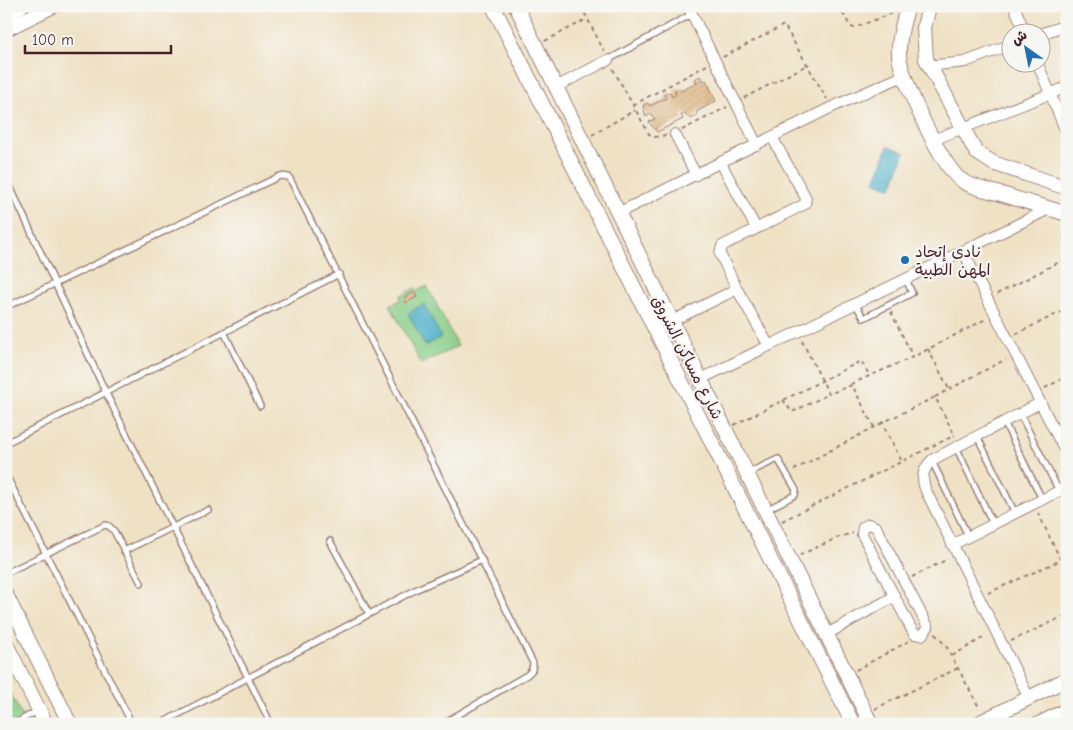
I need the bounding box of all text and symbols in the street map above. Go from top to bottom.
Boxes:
scale bar [25,22,171,54]
north arrow [1000,22,1050,72]
text: ش [1008,26,1030,49]
text: 100 m [32,31,74,49]
place label: نادى إتحاد المهن الطبية [915,243,990,279]
marker: نادى إتحاد المهن الطبية [899,254,911,266]
street label: شارع مساكن الشروق [646,293,726,423]

